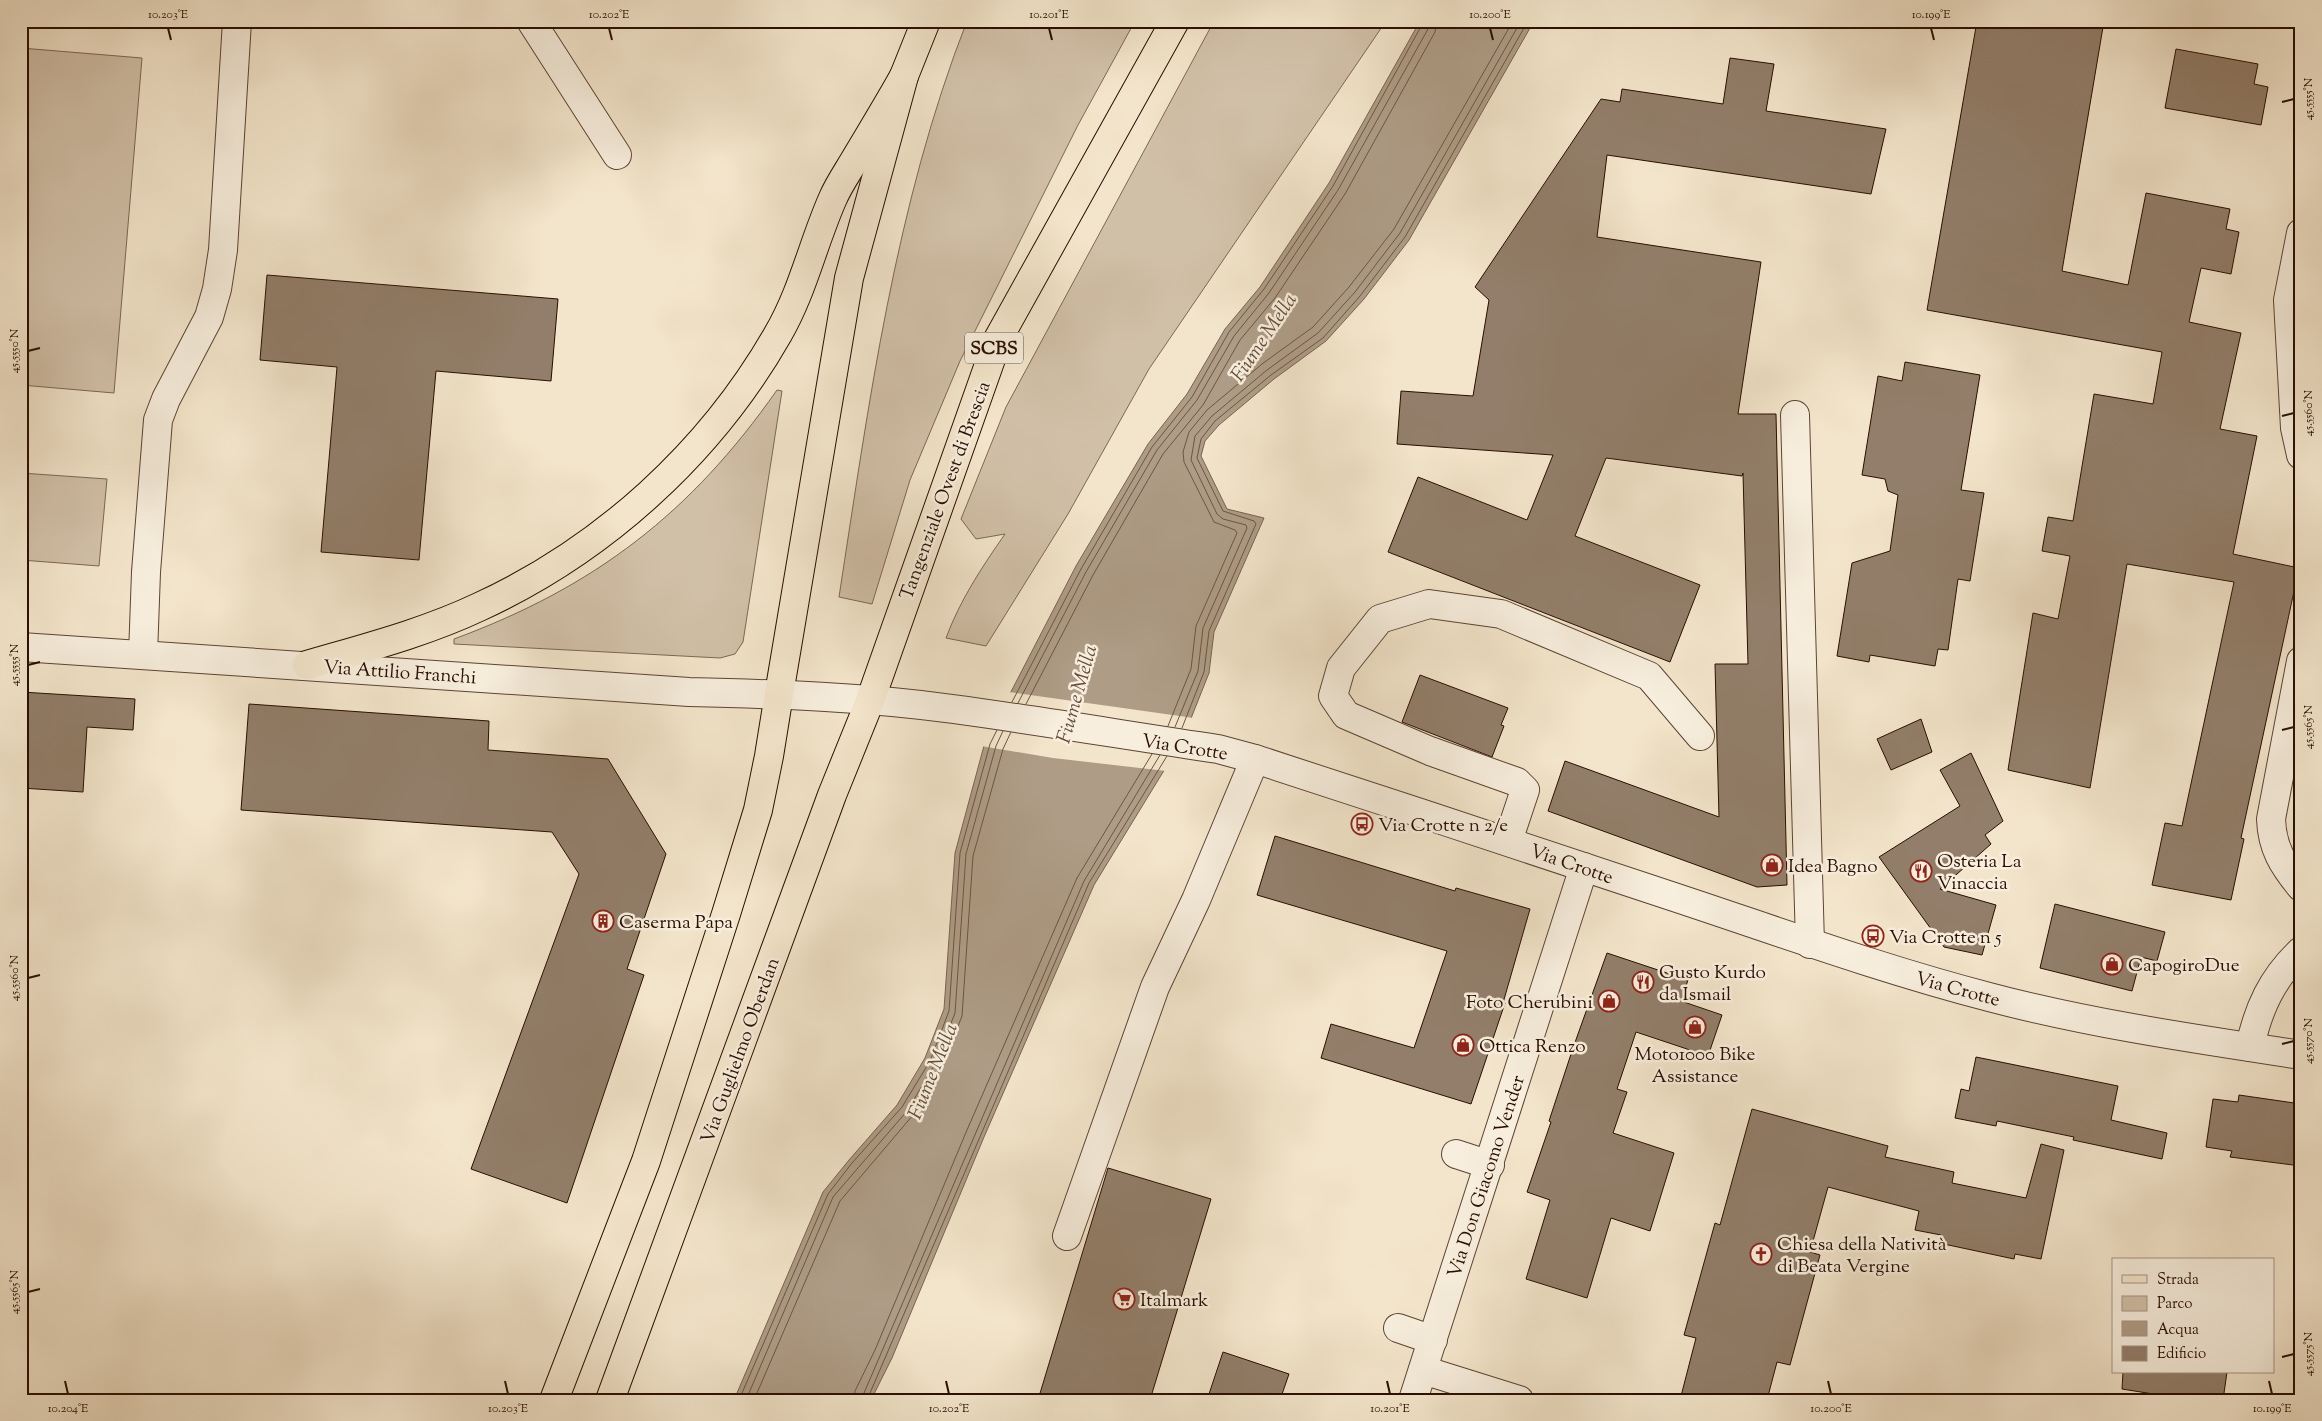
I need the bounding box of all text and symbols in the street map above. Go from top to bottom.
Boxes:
text: 10.203°E [148,6,189,24]
text: 10.202°E [589,6,630,24]
text: 10.201°E [1029,6,1069,24]
text: 10.200°E [1469,6,1511,24]
text: 10.199°E [1912,6,1951,24]
text: 45.5555°N [2300,77,2318,120]
water label: Fiume Mella [1225,288,1305,388]
text: 45.5550°N [6,328,24,373]
road number: SCBS [965,332,1023,363]
street label: Tangenziale Ovest di Brescia [894,378,999,604]
text: 45.5560°N [2300,389,2318,436]
water label: Fiume Mella [1051,642,1106,747]
text: 45.5555°N [6,643,24,686]
street label: Via Attilio Franchi [322,655,477,692]
text: 45.5565°N [2300,704,2318,749]
street label: Via Crotte [1140,728,1230,769]
bus stop icon: Via Crotte n 2/e [1350,812,1374,836]
place label: Via Crotte n 2/e [1378,813,1508,840]
street label: Via Crotte [1526,838,1617,892]
place label: Osteria La Vinaccia [1937,849,2022,898]
shop icon: Idea Bagno [1760,853,1784,877]
place label: Idea Bagno [1788,854,1878,881]
restaurant icon: Osteria La Vinaccia [1909,859,1933,883]
building icon: Caserma Papa [591,909,615,933]
place label: Caserma Papa [619,910,733,937]
bus stop icon: Via Crotte n 5 [1861,924,1885,948]
place label: Via Crotte n 5 [1889,925,2002,952]
shop icon: CapogiroDue [2100,952,2124,976]
place label: CapogiroDue [2128,953,2240,980]
text: 45.5560°N [6,954,24,1001]
street label: Via Guglielmo Oberdan [695,954,788,1148]
place label: Gusto Kurdo da Ismail [1659,960,1766,1009]
street label: Via Crotte [1912,966,2003,1015]
restaurant icon: Gusto Kurdo da Ismail [1631,970,1655,994]
shop icon: Foto Cherubini [1597,989,1621,1013]
place label: Foto Cherubini [1466,990,1593,1017]
shop icon: Moto1000 Bike Assistance [1683,1015,1707,1039]
text: 45.5570°N [2300,1018,2318,1064]
water label: Fiume Mella [902,1020,967,1124]
shop icon: Ottica Renzo [1451,1033,1475,1057]
place label: Ottica Renzo [1479,1034,1586,1061]
place label: Moto1000 Bike Assistance [1635,1042,1756,1091]
street label: Via Don Giacomo Vender [1442,1072,1533,1281]
place label: Chiesa della Natività di Beata Vergine [1777,1232,1947,1281]
church icon: Chiesa della Natività di Beata Vergine [1749,1242,1773,1266]
legend [2112,1258,2274,1374]
text: 45.5565°N [6,1269,24,1314]
text: Strada [2157,1270,2199,1291]
supermarket icon: Italmark [1112,1287,1136,1311]
place label: Italmark [1140,1288,1209,1315]
text: Parco [2157,1294,2193,1315]
text: Acqua [2157,1320,2199,1341]
text: 45.5575°N [2300,1331,2318,1376]
text: Edificio [2157,1344,2206,1365]
text: 10.204°E [48,1400,89,1418]
text: 10.203°E [488,1400,529,1418]
text: 10.202°E [929,1400,970,1418]
text: 10.201°E [1370,1400,1410,1418]
text: 10.200°E [1810,1400,1852,1418]
text: 10.199°E [2253,1400,2292,1418]

